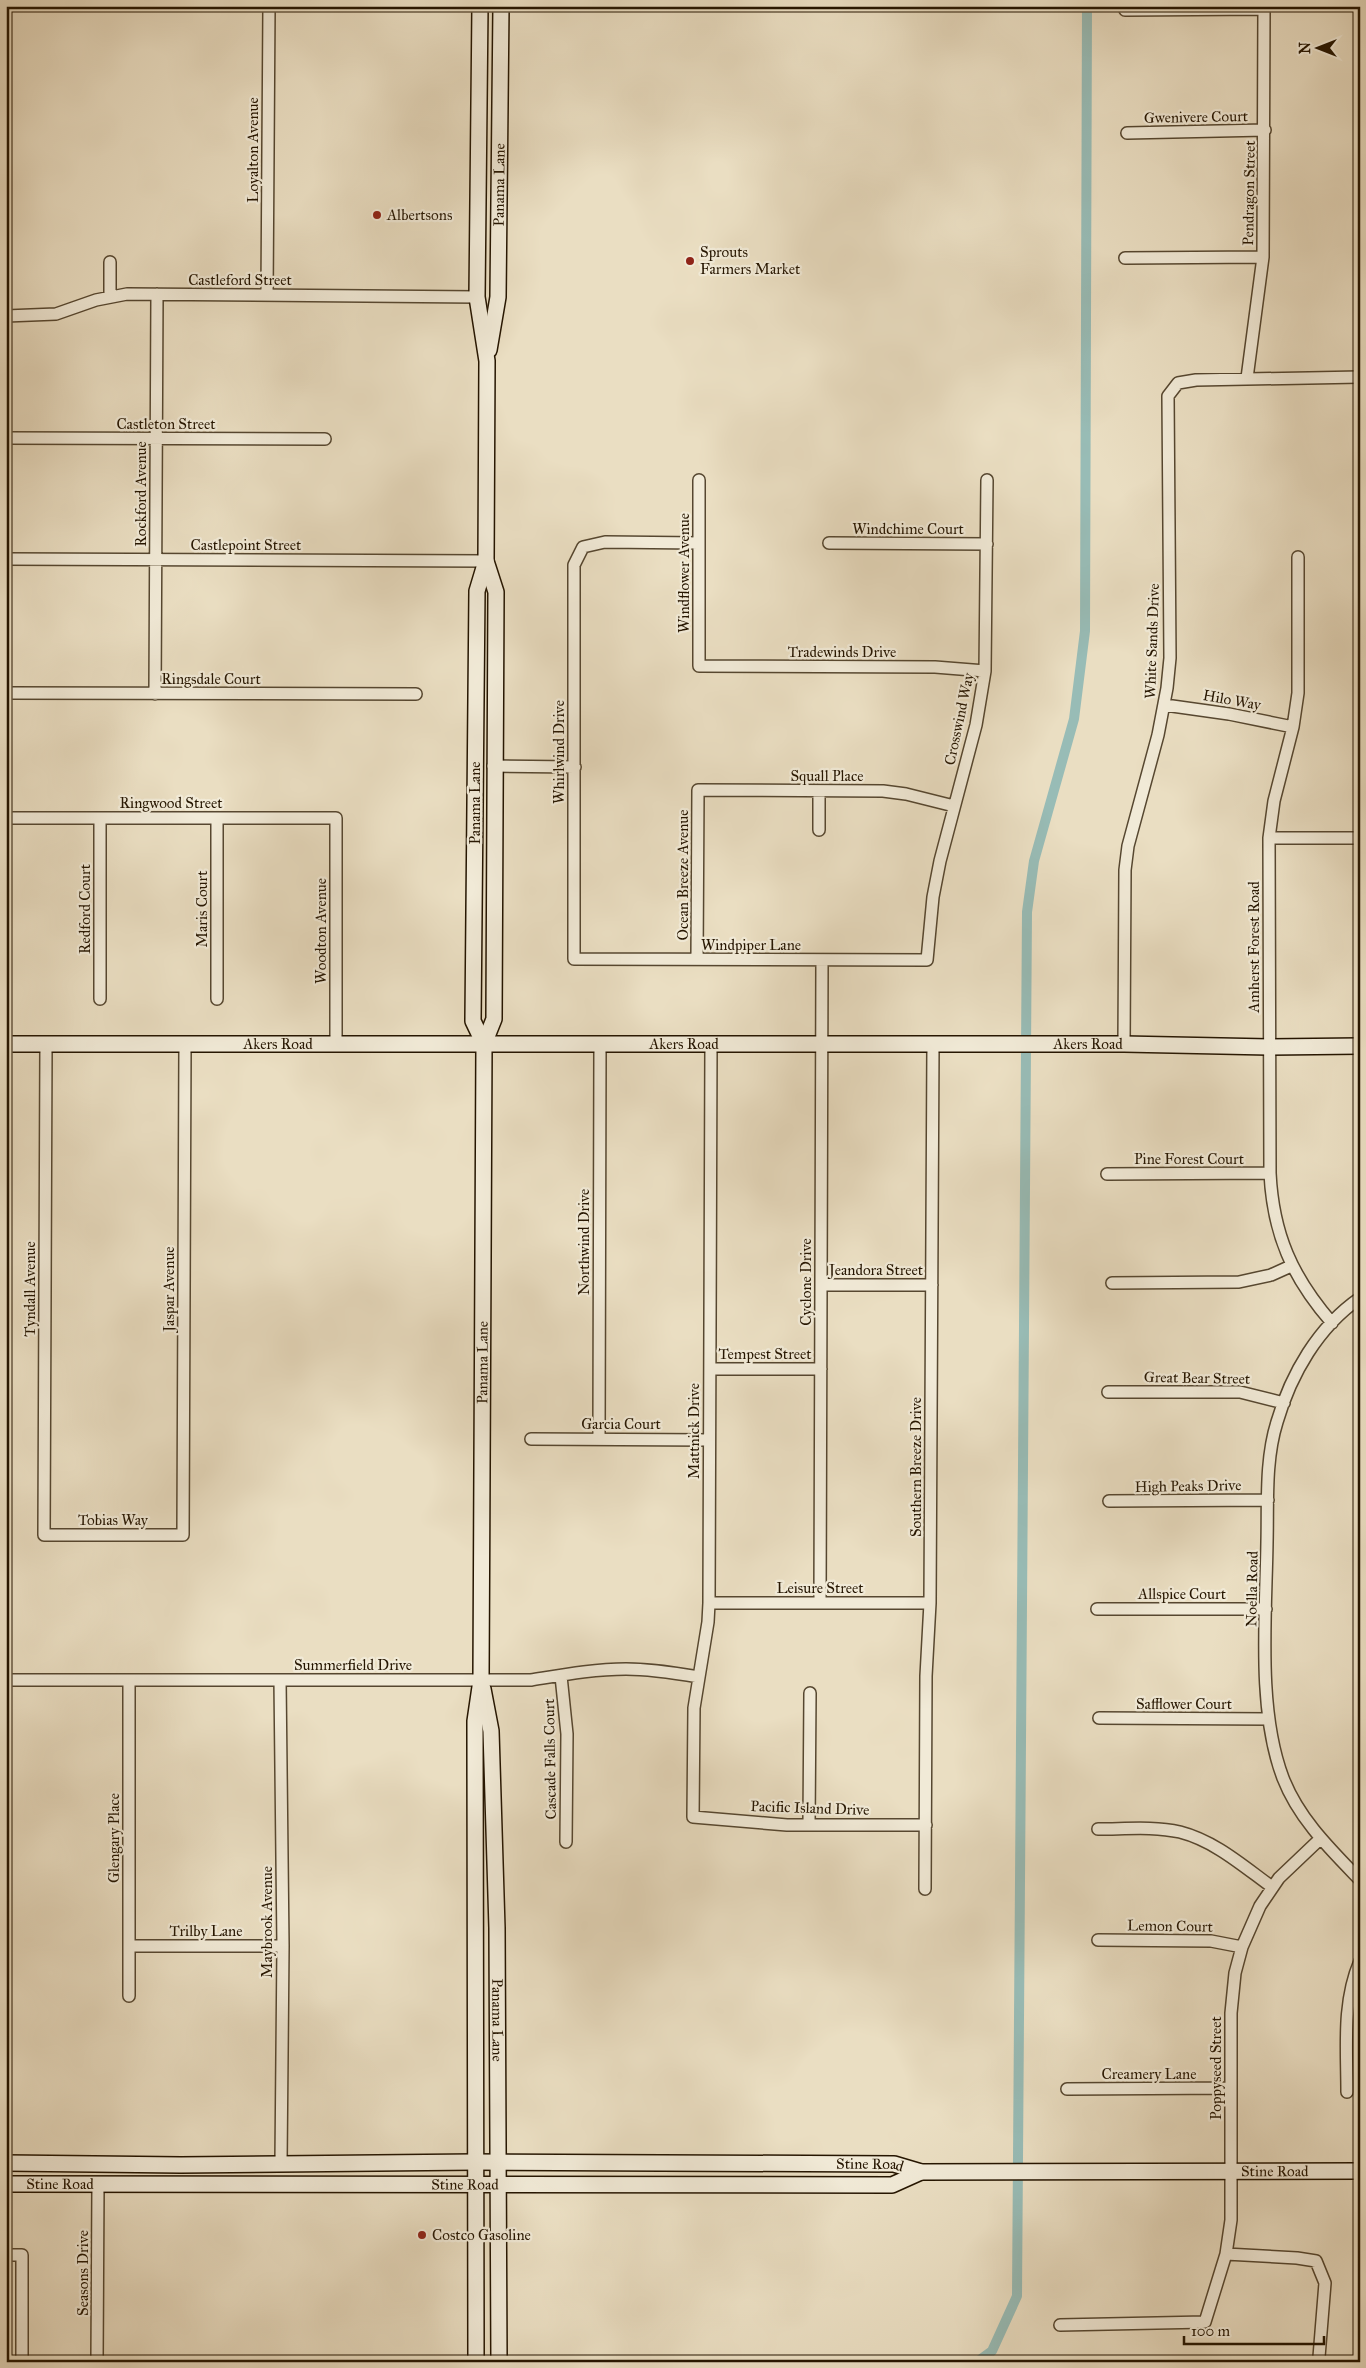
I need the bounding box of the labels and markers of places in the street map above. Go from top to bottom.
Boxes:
place label: Albertsons [386,206,452,224]
marker: Albertsons [371,209,383,221]
place label: Sprouts Farmers Market [700,243,801,278]
marker: Sprouts Farmers Market [684,255,696,267]
place label: Costco Gasoline [432,2226,531,2244]
marker: Costco Gasoline [416,2229,428,2241]

